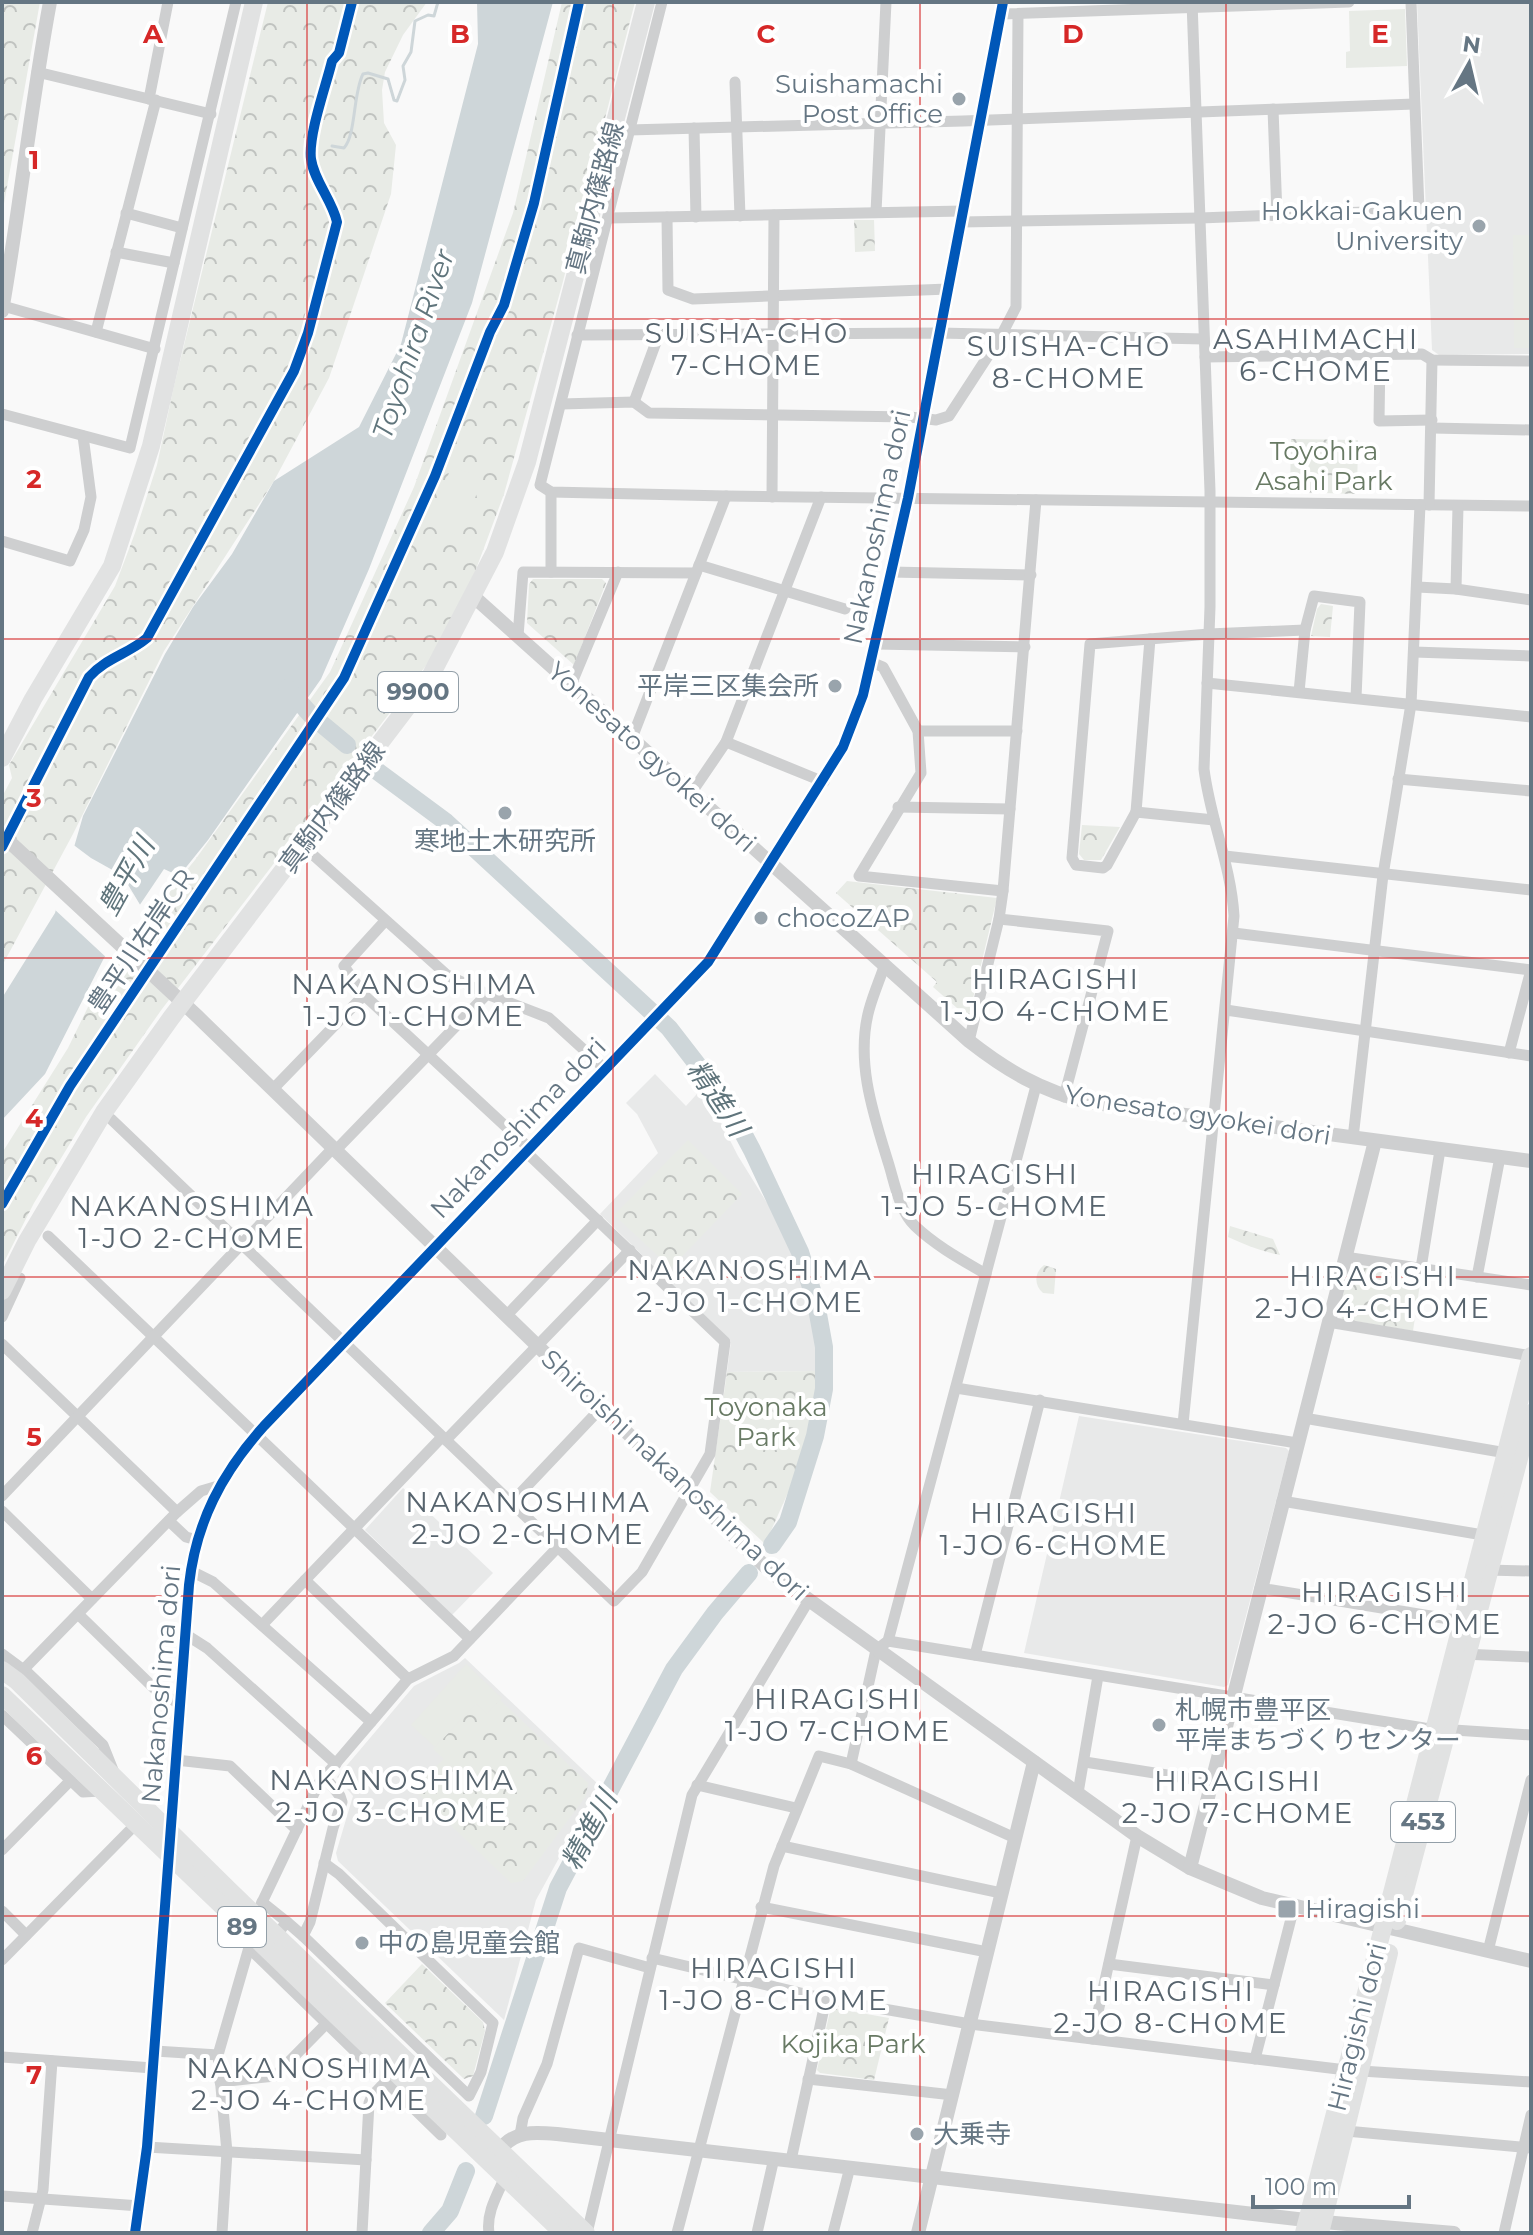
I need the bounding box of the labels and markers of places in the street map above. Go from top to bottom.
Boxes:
place label: Suishamachi Post Office [775,68,943,130]
marker: Suishamachi Post Office [950,90,968,108]
place label: Hokkai-Gakuen University [1261,195,1464,257]
marker: Hokkai-Gakuen University [1470,217,1488,235]
place label: 平岸三区集会所 [637,670,819,702]
marker: 平岸三区集会所 [826,677,844,695]
marker: 寒地土木研究所 [496,804,514,822]
place label: 寒地土木研究所 [414,825,596,857]
place label: chocoZAP [777,902,910,934]
marker: chocoZAP [752,909,770,927]
place label: 札幌市豊平区 平岸まちづくりセンター [1175,1694,1461,1756]
marker: 札幌市豊平区 平岸まちづくりセンター [1150,1716,1168,1734]
place label: Hiragishi [1305,1893,1420,1925]
marker: Hiragishi [1276,1898,1298,1920]
place label: 中の島児童会館 [378,1927,560,1959]
marker: 中の島児童会館 [353,1934,371,1952]
place label: 大乗寺 [933,2118,1011,2150]
marker: 大乗寺 [908,2125,926,2143]

